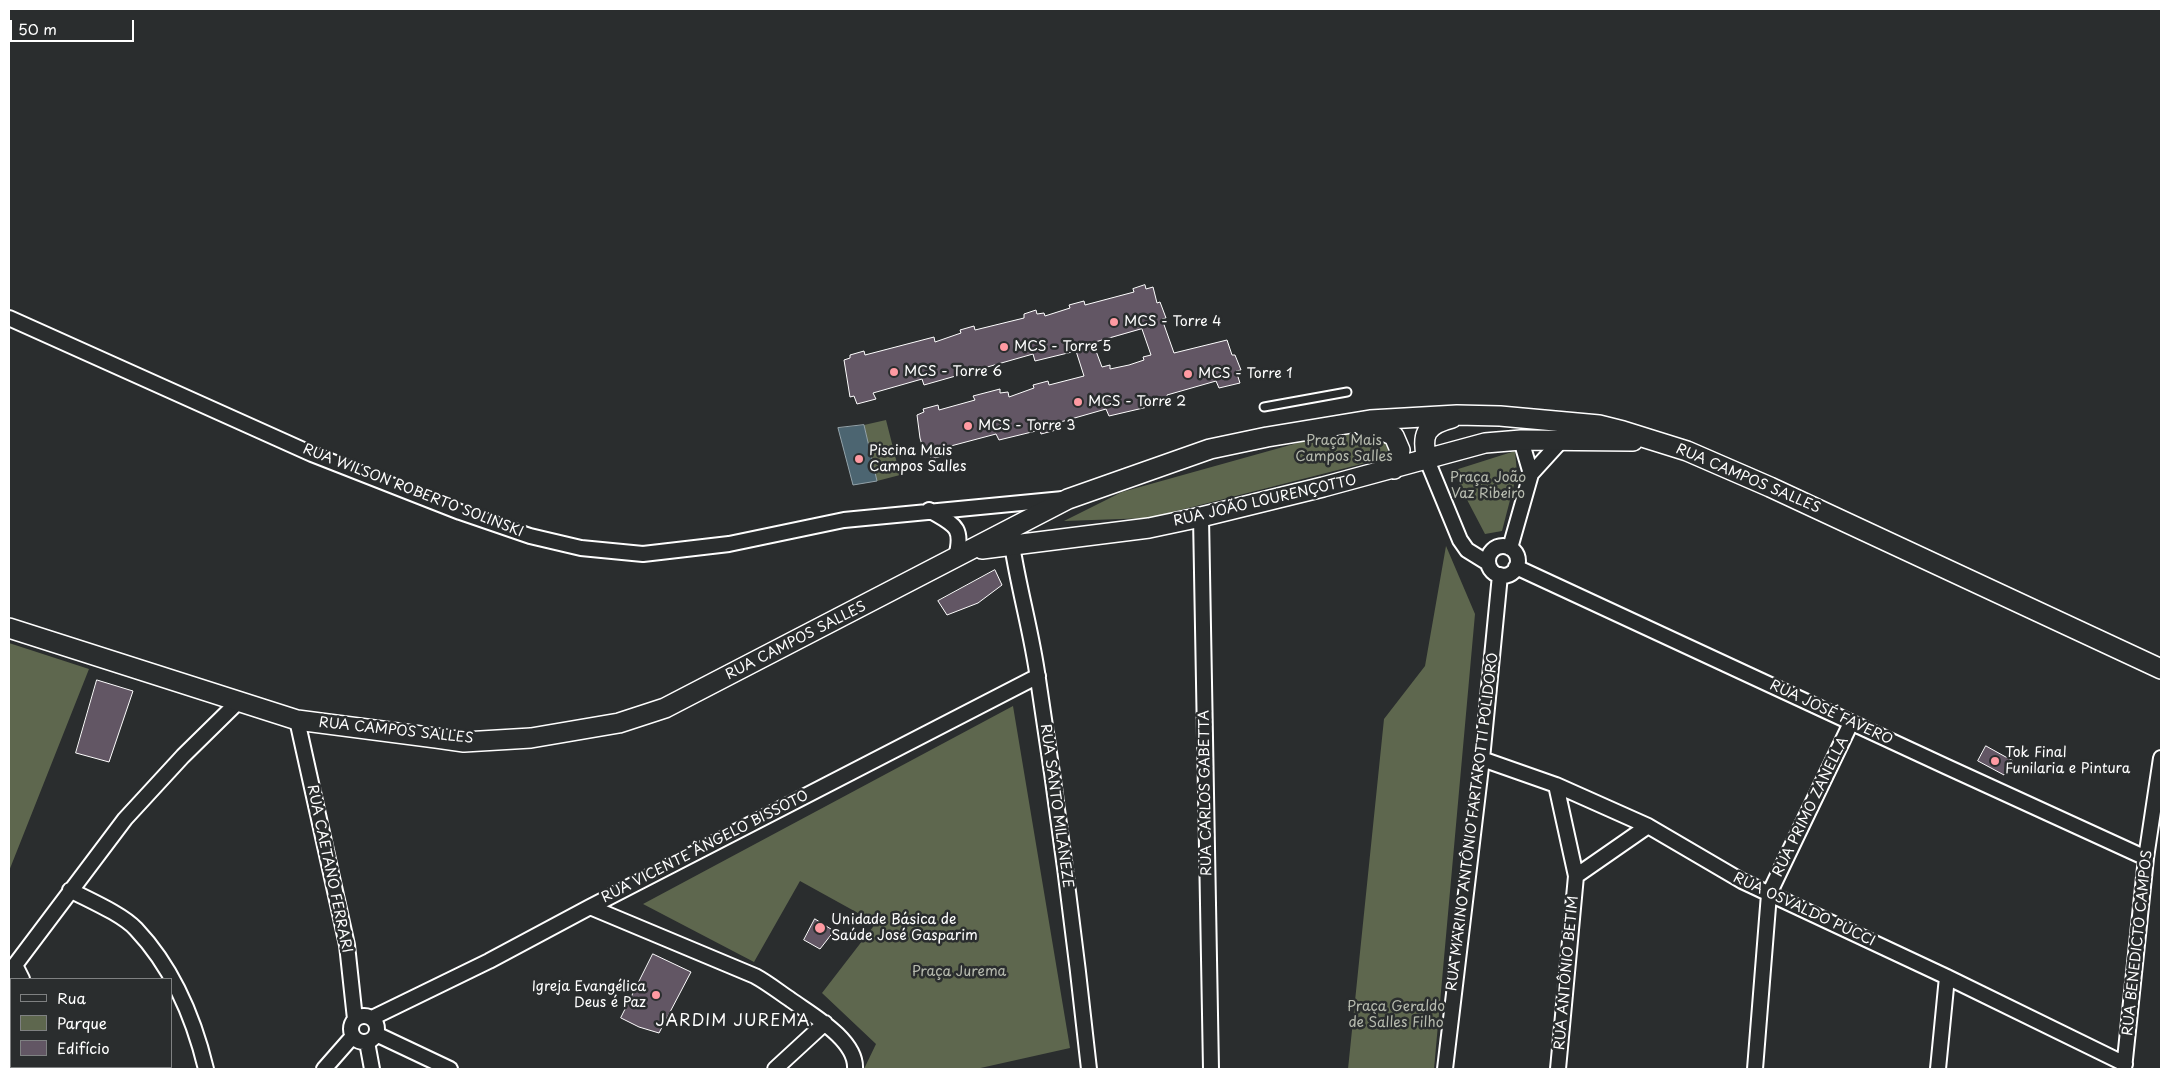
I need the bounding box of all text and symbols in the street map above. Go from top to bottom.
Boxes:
scale bar [12,10,136,42]
text: 50 m [18,17,57,40]
place label: MCS - Torre 4 [1124,314,1222,330]
marker: MCS - Torre 4 [1108,316,1120,328]
place label: MCS - Torre 5 [1014,339,1111,355]
marker: MCS - Torre 5 [998,341,1010,353]
place label: MCS - Torre 6 [904,364,1002,380]
marker: MCS - Torre 6 [888,366,900,378]
place label: MCS - Torre 1 [1198,366,1293,382]
marker: MCS - Torre 1 [1182,368,1194,380]
place label: MCS - Torre 2 [1088,394,1186,410]
marker: MCS - Torre 2 [1072,396,1084,408]
place label: MCS - Torre 3 [978,418,1076,434]
marker: MCS - Torre 3 [962,420,974,432]
park label: Praça Mais Campos Salles [1295,433,1393,466]
street label: RUA WILSON ROBERTO SOLINSKI [300,441,526,541]
street label: RUA CAMPOS SALLES [1673,441,1823,517]
place label: Piscina Mais Campos Salles [869,443,966,476]
marker: Piscina Mais Campos Salles [853,453,865,465]
park label: Praça João Vaz Ribeiro [1450,470,1526,502]
street label: RUA JOÃO LOURENÇOTTO [1172,472,1358,530]
street label: RUA CAMPOS SALLES [723,598,869,684]
street label: RUA MARINO ANTÔNIO FARTAROTTI POLIDORO [1444,652,1502,992]
street label: RUA JOSÉ FAVERO [1767,677,1895,749]
street label: RUA CARLOS GABETTA [1196,710,1216,876]
street label: RUA CAMPOS SALLES [318,715,474,747]
street label: RUA SANTO MILANEZE [1036,723,1076,889]
street label: RUA PRIMO ZANELLA [1770,734,1852,880]
place label: Tok Final Funilaria e Pintura [2005,745,2130,778]
marker: Tok Final Funilaria e Pintura [1989,755,2001,767]
street label: RUA CAETANO FERRARI [303,783,355,955]
street label: RUA VICENTE ÂNGELO BISSOTO [599,787,811,907]
street label: RUA BENEDICTO CAMPOS [2120,849,2156,1037]
street label: RUA OSVALDO PUCCI [1730,870,1878,950]
street label: RUA ANTÔNIO BETIM [1552,895,1582,1051]
place label: Unidade Básica de Saúde José Gasparim [831,912,978,944]
marker: Unidade Básica de Saúde José Gasparim [813,921,827,935]
park label: Praça Jurema [912,964,1006,980]
legend [10,978,172,1068]
place label: Igreja Evangélica Deus é Paz [532,979,646,1012]
text: Rua [57,986,86,1009]
marker: Igreja Evangélica Deus é Paz [650,989,662,1001]
park label: Praça Geraldo de Salles Filho [1347,999,1445,1032]
text: Parque [57,1011,107,1034]
district label: JARDIM JUREMA [655,1012,811,1032]
text: Edifício [57,1036,110,1059]

